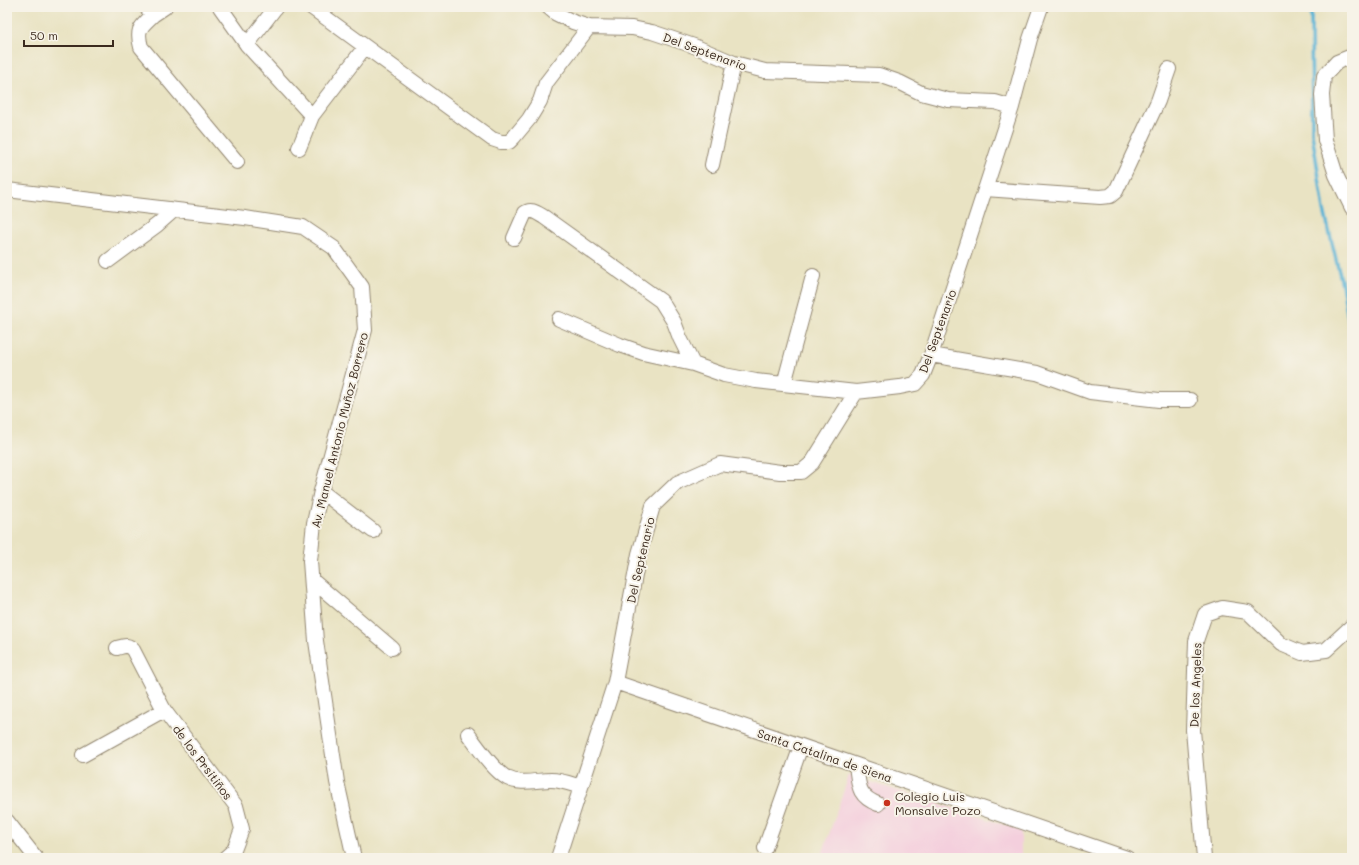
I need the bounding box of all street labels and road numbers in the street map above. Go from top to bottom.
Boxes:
street label: Del Septenario [661,28,749,74]
street label: Del Septenario [914,287,960,375]
street label: Av. Manuel Antonio Muñoz Borrero [307,331,371,529]
street label: Del Septenario [622,515,658,605]
street label: De los Angeles [1186,642,1204,728]
street label: de los Prsitiños [170,721,237,803]
street label: Santa Catalina de Siena [755,724,895,786]

